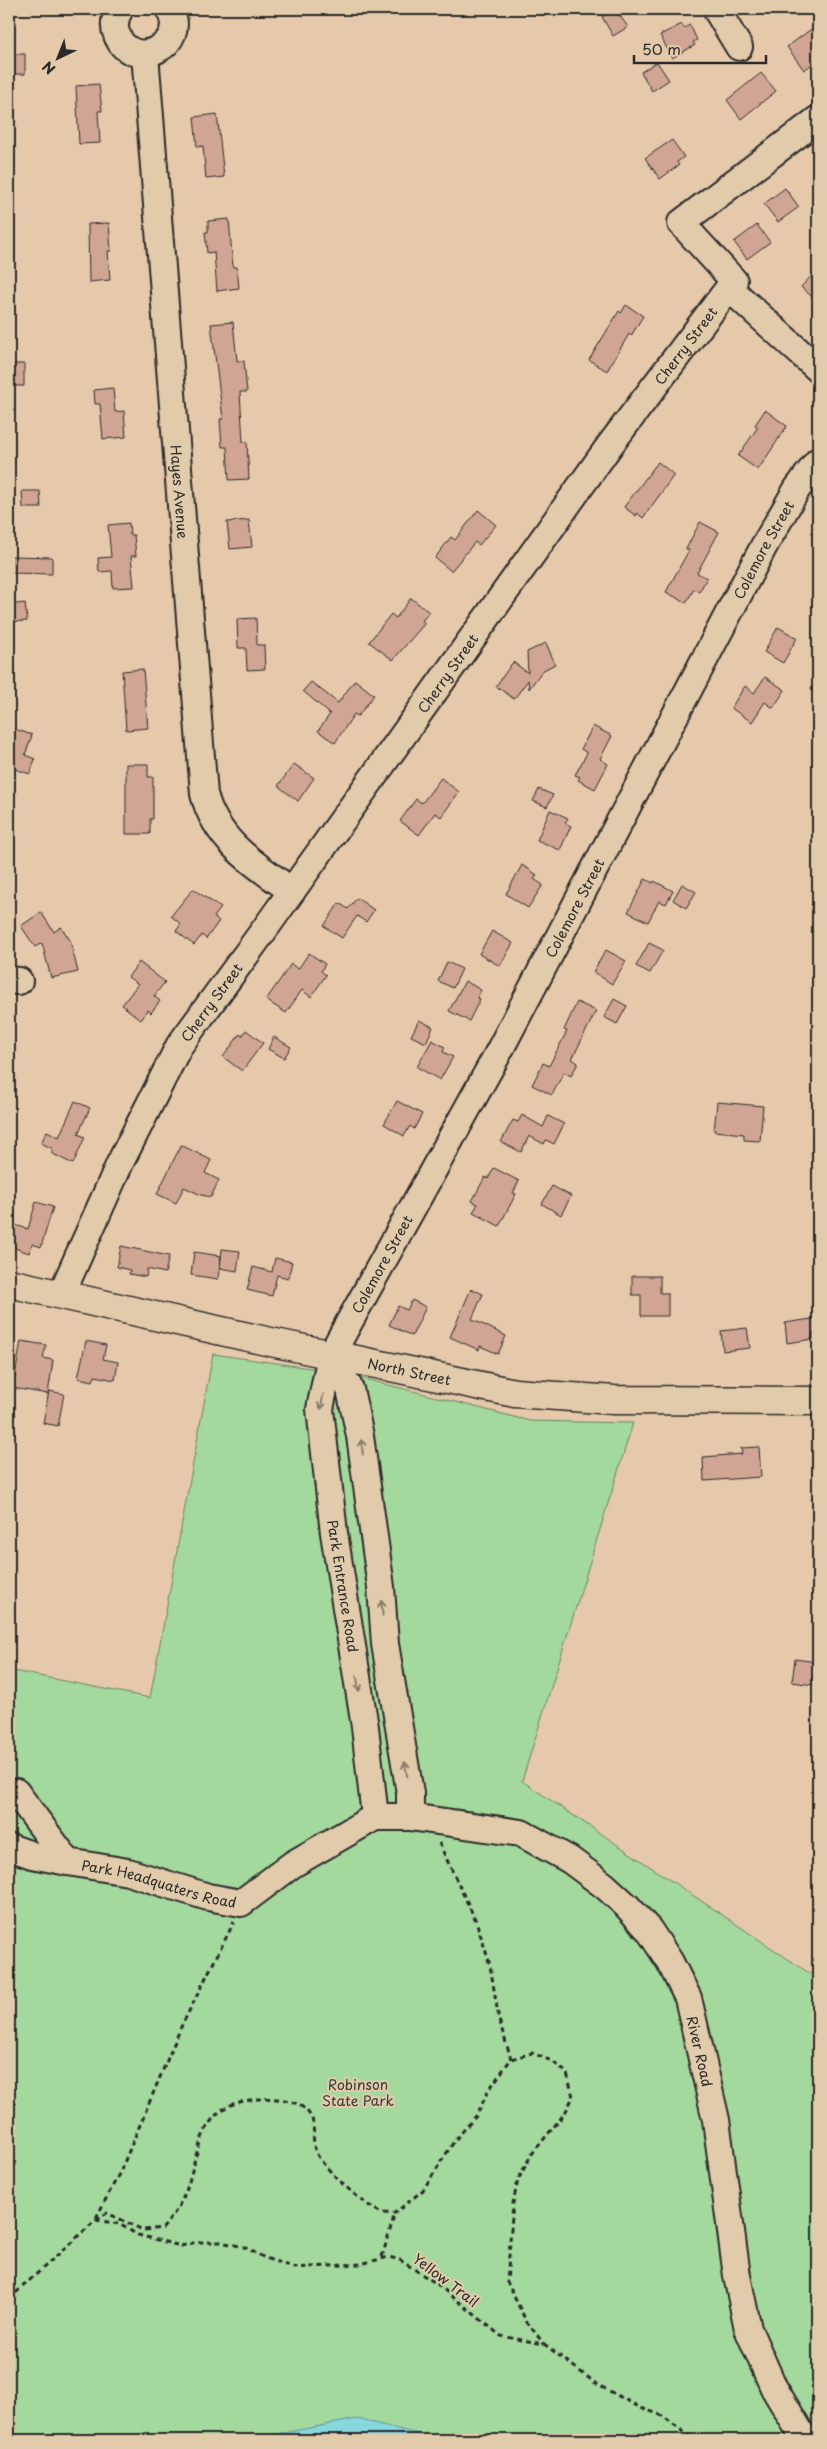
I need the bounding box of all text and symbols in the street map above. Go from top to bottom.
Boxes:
north arrow [32,32,82,82]
scale bar [634,32,767,64]
text: 50 m [642,37,681,60]
text: N [38,56,60,79]
street label: Cherry Street [649,302,722,389]
street label: Hayes Avenue [166,444,194,540]
street label: Colemore Street [728,496,799,603]
street label: Cherry Street [412,629,483,717]
street label: Colemore Street [540,854,609,961]
street label: Cherry Street [175,958,247,1046]
street label: Colemore Street [346,1211,417,1317]
street label: North Street [366,1352,453,1390]
one-way arrow [316,1394,326,1410]
one-way arrow [357,1440,367,1456]
street label: Park Entrance Road [322,1518,364,1654]
one-way arrow [378,1601,387,1617]
one-way arrow [354,1676,364,1692]
one-way arrow [401,1761,411,1777]
street label: Park Headquaters Road [80,1854,238,1912]
street label: River Road [682,2014,719,2089]
park label: Robinson State Park [322,2074,395,2111]
street label: Yellow Trail [409,2248,483,2312]

